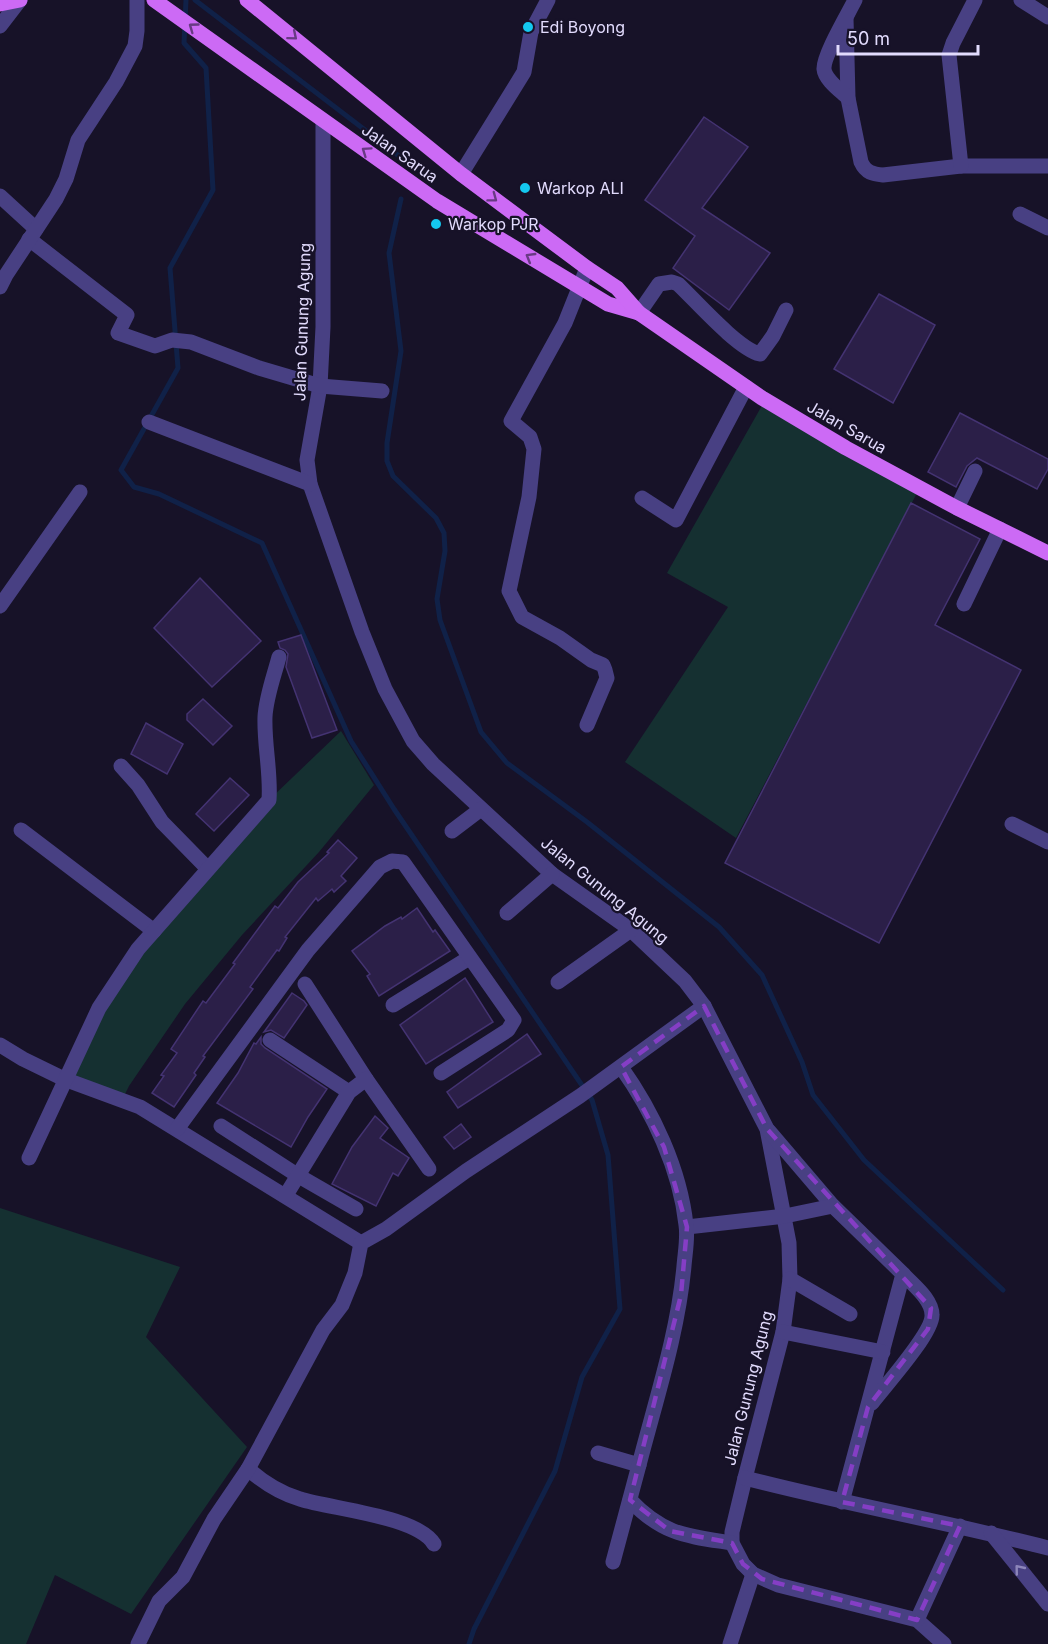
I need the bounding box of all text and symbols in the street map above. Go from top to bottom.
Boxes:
place label: Edi Boyong [540,17,625,37]
scale bar [838,18,978,56]
marker: Edi Boyong [521,20,535,34]
one-way arrow [188,23,199,34]
text: 50 m [847,28,890,49]
one-way arrow [286,29,297,40]
street label: Jalan Sarua [358,119,442,187]
one-way arrow [362,147,373,158]
place label: Warkop ALI [537,178,624,198]
marker: Warkop ALI [518,181,532,195]
one-way arrow [487,191,498,202]
place label: Warkop PJR [448,214,539,234]
marker: Warkop PJR [429,217,443,231]
street label: Jalan Gunung Agung [289,242,315,402]
one-way arrow [526,253,536,265]
street label: Jalan Sarua [804,396,890,458]
street label: Jalan Gunung Agung [537,832,673,948]
street label: Jalan Gunung Agung [719,1309,777,1467]
one-way arrow [1016,1564,1027,1575]

